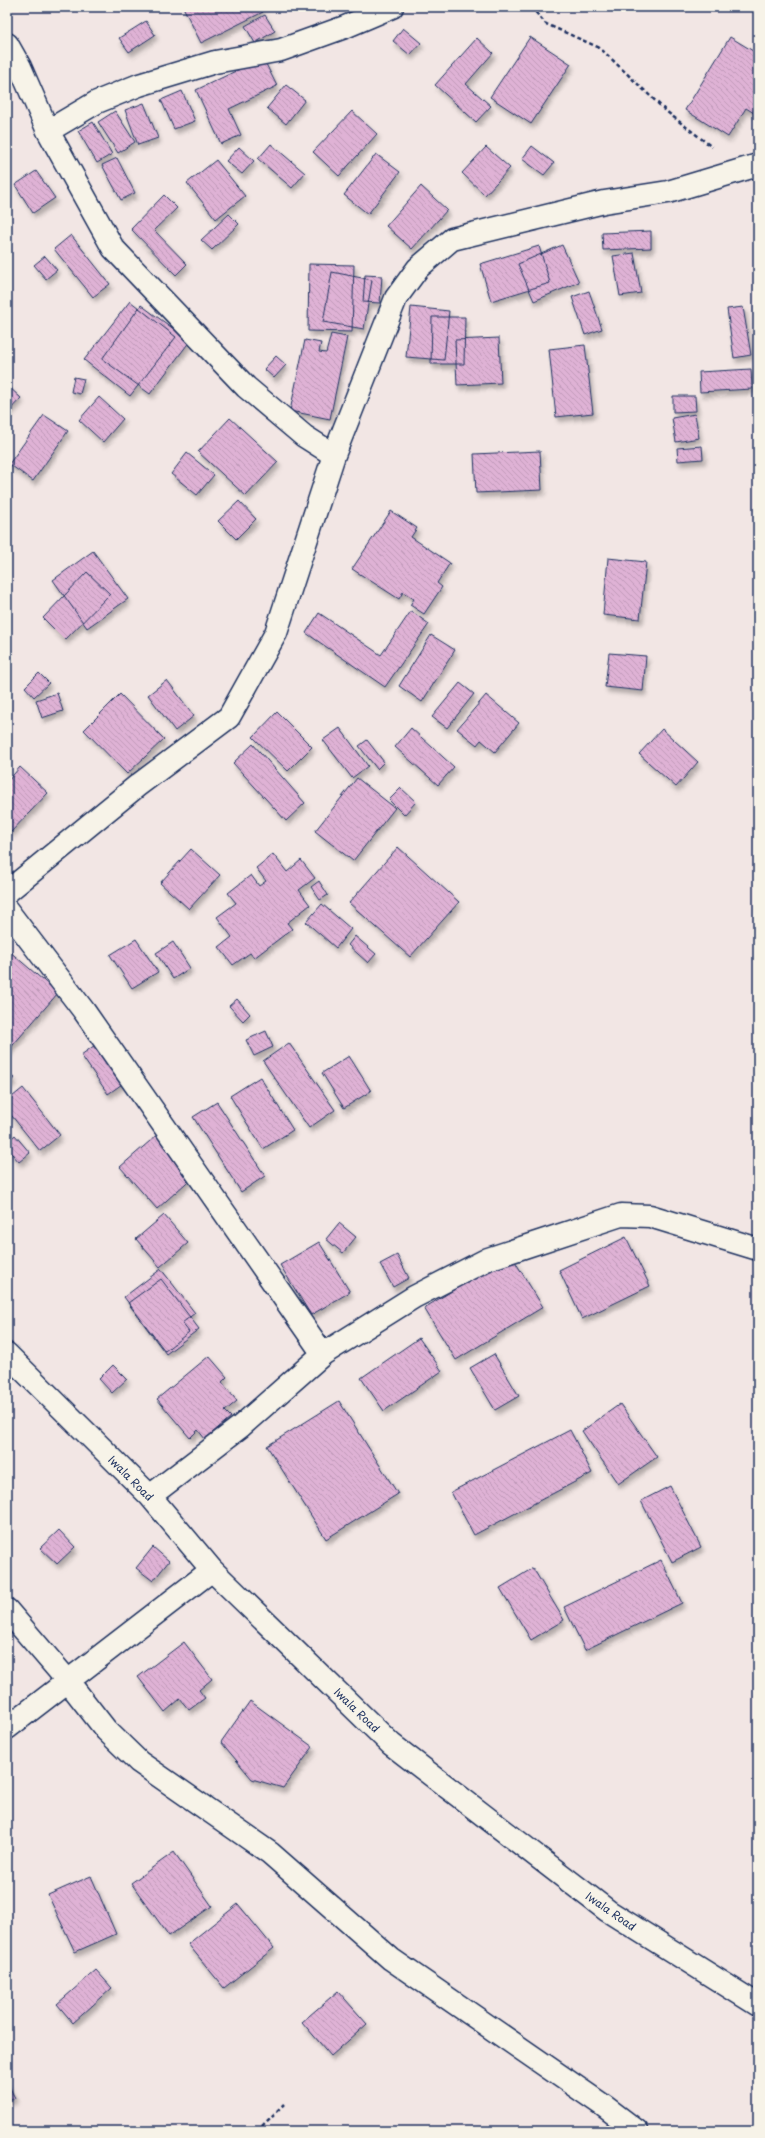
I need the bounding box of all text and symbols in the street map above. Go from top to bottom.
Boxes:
street label: Iwala Road [104,1451,158,1505]
street label: Iwala Road [330,1684,384,1736]
street label: Iwala Road [582,1887,640,1935]

